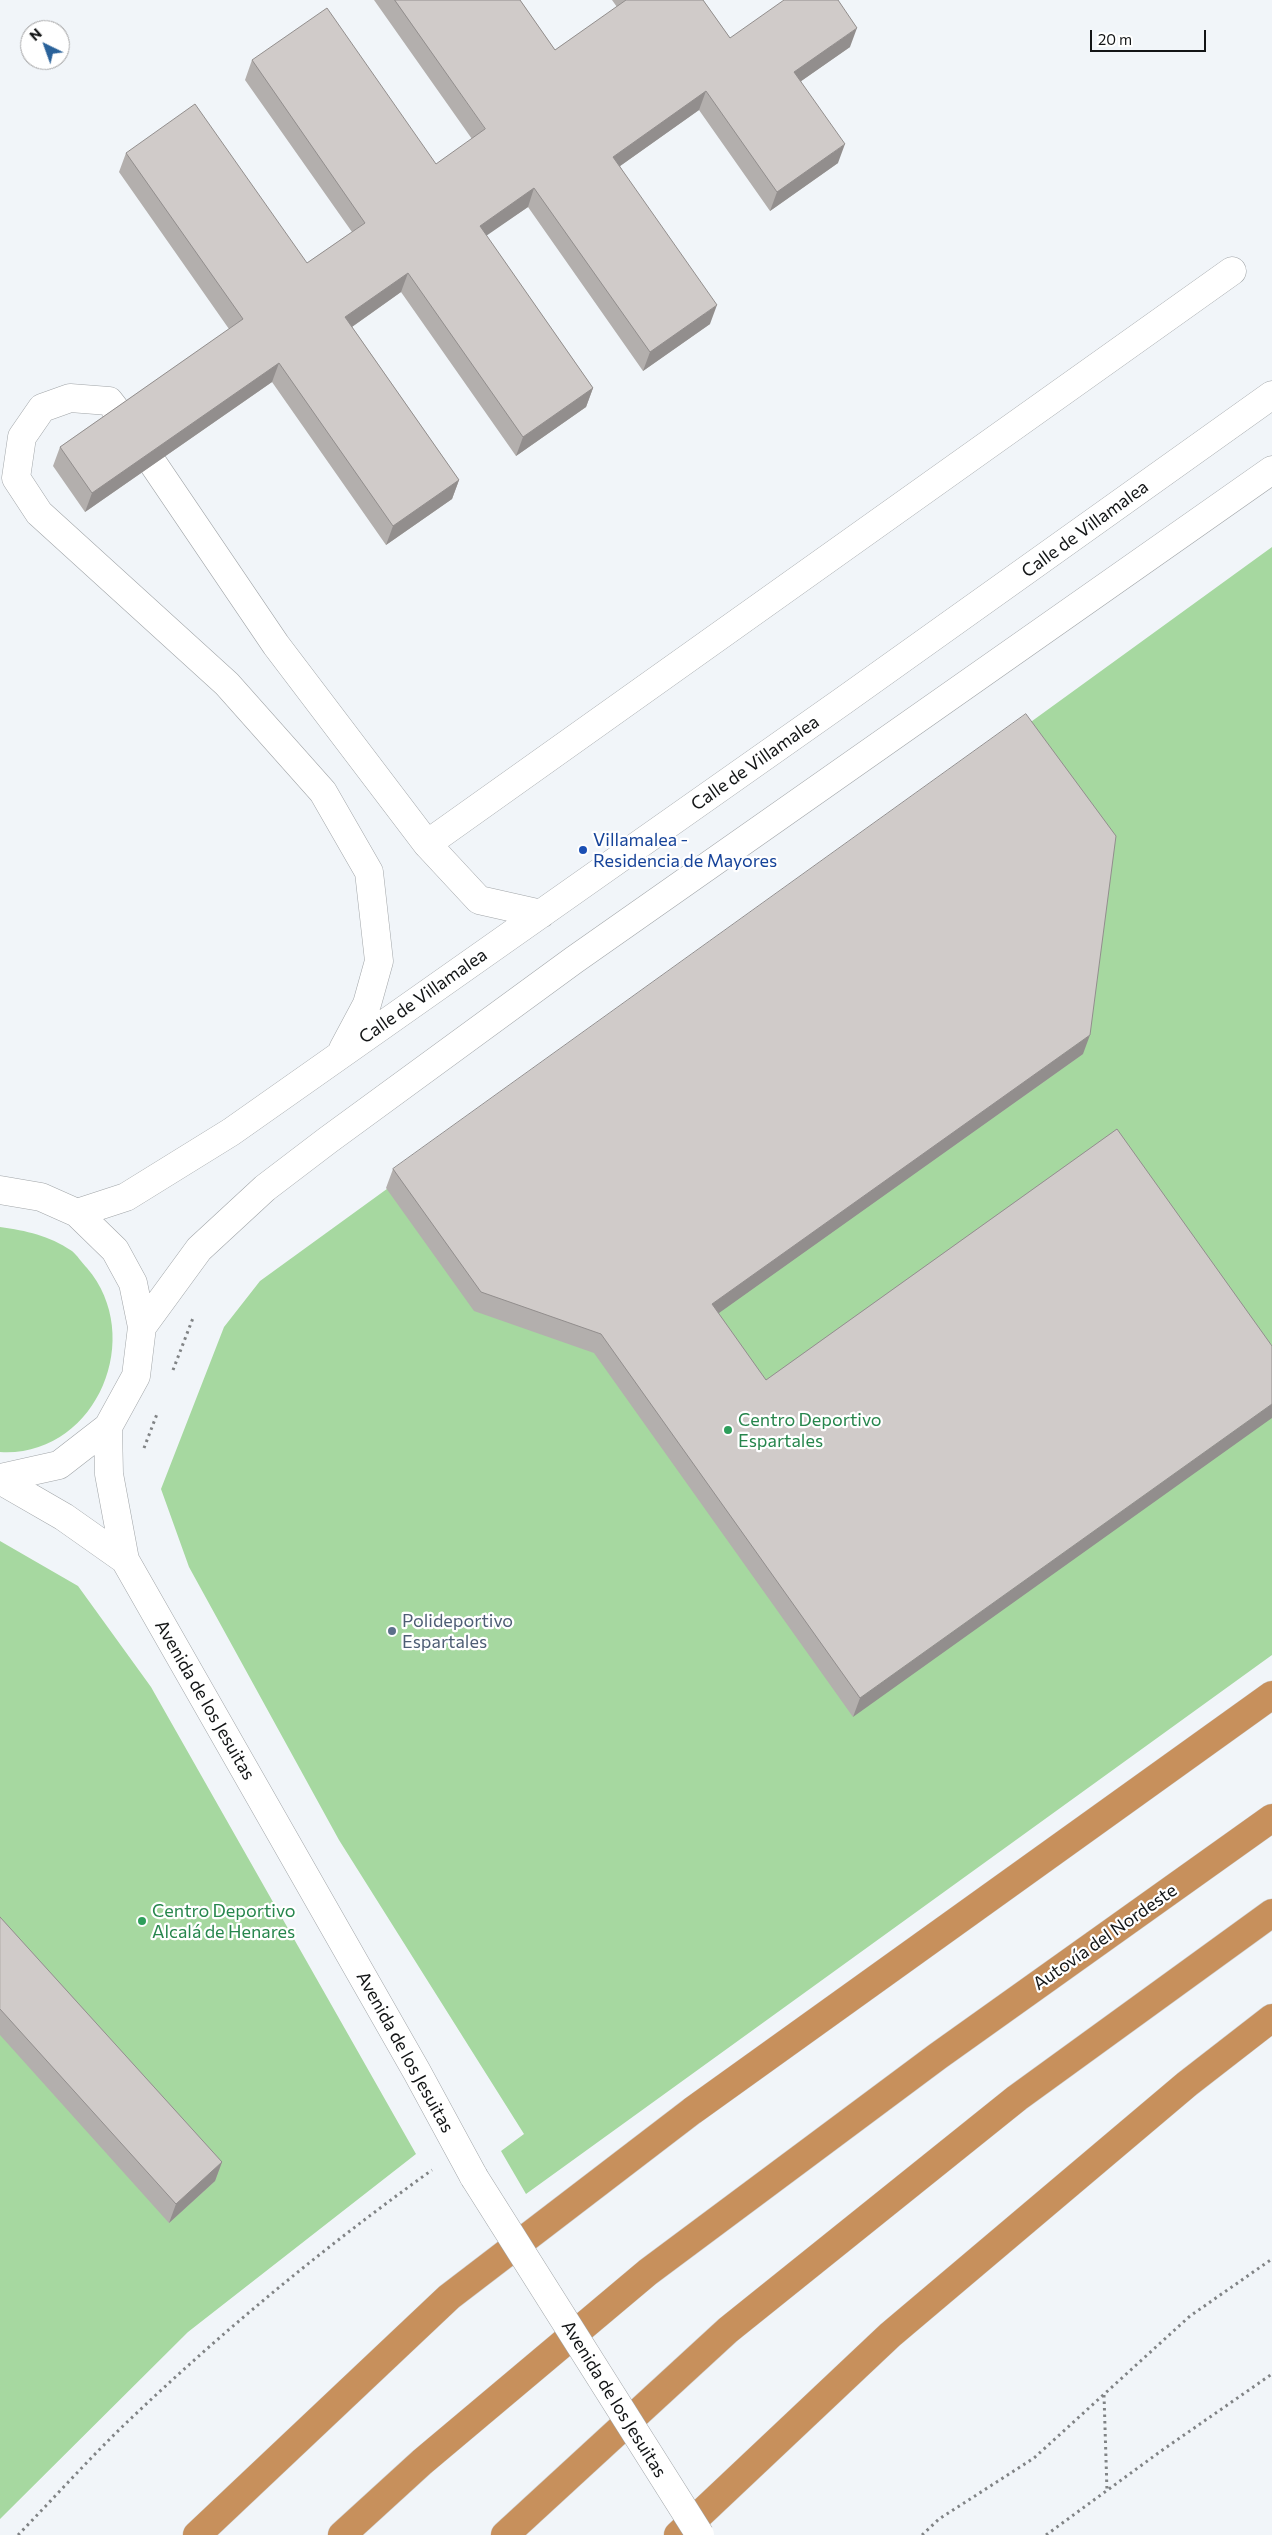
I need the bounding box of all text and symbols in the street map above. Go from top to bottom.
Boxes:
north arrow [20,20,70,70]
scale bar [1092,20,1208,52]
text: N [26,24,45,44]
text: 20 m [1098,30,1132,48]
street label: Calle de Villamalea [1017,476,1153,582]
street label: Calle de Villamalea [687,711,823,815]
place label: Villamalea - Residencia de Mayores [593,829,777,872]
marker: Villamalea - Residencia de Mayores [577,844,589,856]
street label: Calle de Villamalea [355,944,491,1048]
place label: Centro Deportivo Espartales [738,1409,882,1452]
marker: Centro Deportivo Espartales [722,1424,734,1436]
place label: Polideportivo Espartales [402,1610,513,1652]
street label: Avenida de los Jesuitas [150,1616,260,1784]
marker: Polideportivo Espartales [386,1625,398,1637]
street label: Autovía del Nordeste [1029,1879,1181,1995]
place label: Centro Deportivo Alcalá de Henares [152,1900,296,1942]
marker: Centro Deportivo Alcalá de Henares [136,1915,148,1927]
street label: Avenida de los Jesuitas [352,1968,458,2136]
street label: Avenida de los Jesuitas [557,2317,671,2481]

